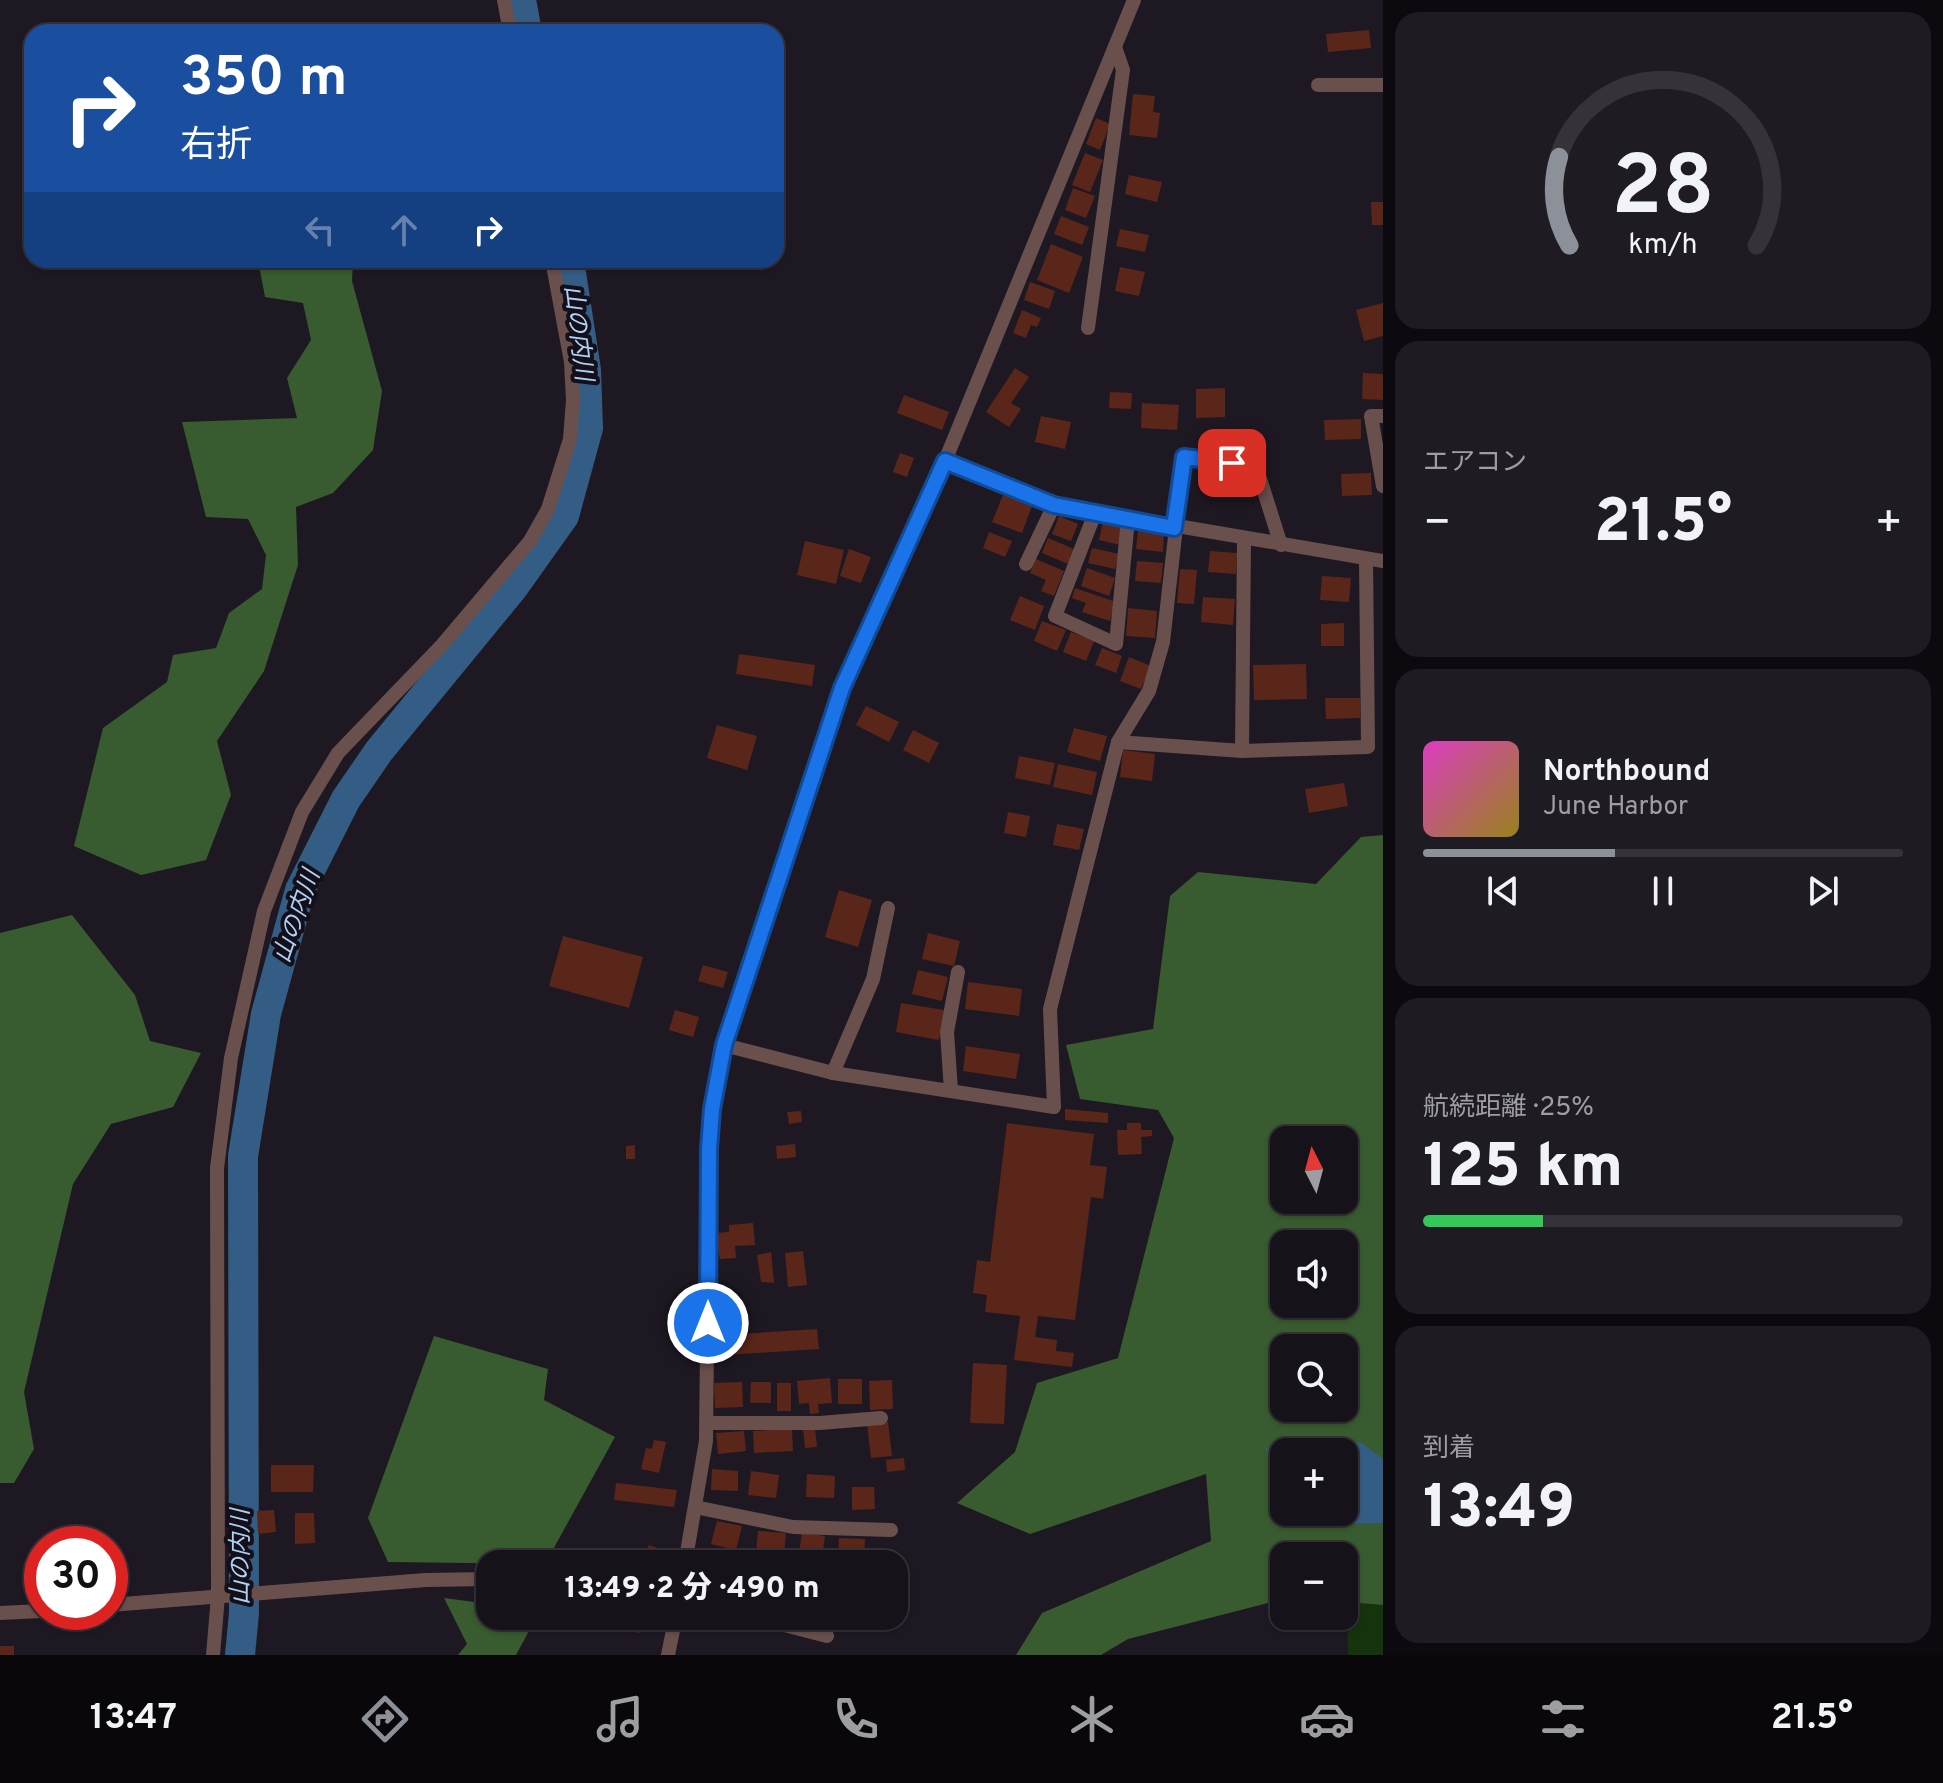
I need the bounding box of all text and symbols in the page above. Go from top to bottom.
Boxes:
text: 350 m [180,45,348,115]
icon: right [48,56,152,160]
text: 右折 [180,124,252,170]
text: 28 [1611,139,1715,244]
icon: left [298,208,342,252]
icon: ahead [382,208,426,252]
icon: right [466,208,510,252]
text: km/h [1628,228,1698,264]
water label: 山の内川 [556,284,598,386]
pin [1198,429,1266,497]
icon: arrive [1210,441,1254,485]
text: エアコン [1423,447,1527,480]
text: 21.5° [1594,487,1732,563]
text: − [1423,497,1451,553]
text: + [1875,497,1903,553]
text: Northbound [1543,754,1710,791]
text: June Harbor [1543,791,1688,824]
water label: 山の内川 [268,864,329,967]
icon: previous [1481,869,1525,913]
icon: pause [1641,869,1685,913]
icon: next [1801,869,1845,913]
text: 航続距離 · 25% [1423,1092,1594,1125]
north arrow [1270,1126,1358,1214]
map controls [1270,1126,1358,1630]
text: 125 km [1423,1132,1623,1208]
button: sound [1270,1230,1358,1318]
position arrow [666,1281,750,1365]
button: search [1270,1334,1358,1422]
text: 到着 [1423,1433,1475,1466]
button: + [1270,1438,1358,1526]
text: 13:49 [1423,1473,1575,1549]
water label: 山の内川 [227,1506,257,1605]
speed limit sign: 30 [24,1526,128,1630]
button: − [1270,1542,1358,1630]
text: 13:49 · 2 分 · 490 m [564,1571,820,1608]
icon: directions [357,1691,413,1747]
icon: music [592,1691,648,1747]
icon: phone [828,1691,884,1747]
icon: climate [1064,1691,1120,1747]
icon: car [1299,1691,1355,1747]
icon: filters [1535,1691,1591,1747]
text: 13:47 [90,1696,177,1742]
text: 21.5° [1771,1696,1853,1742]

